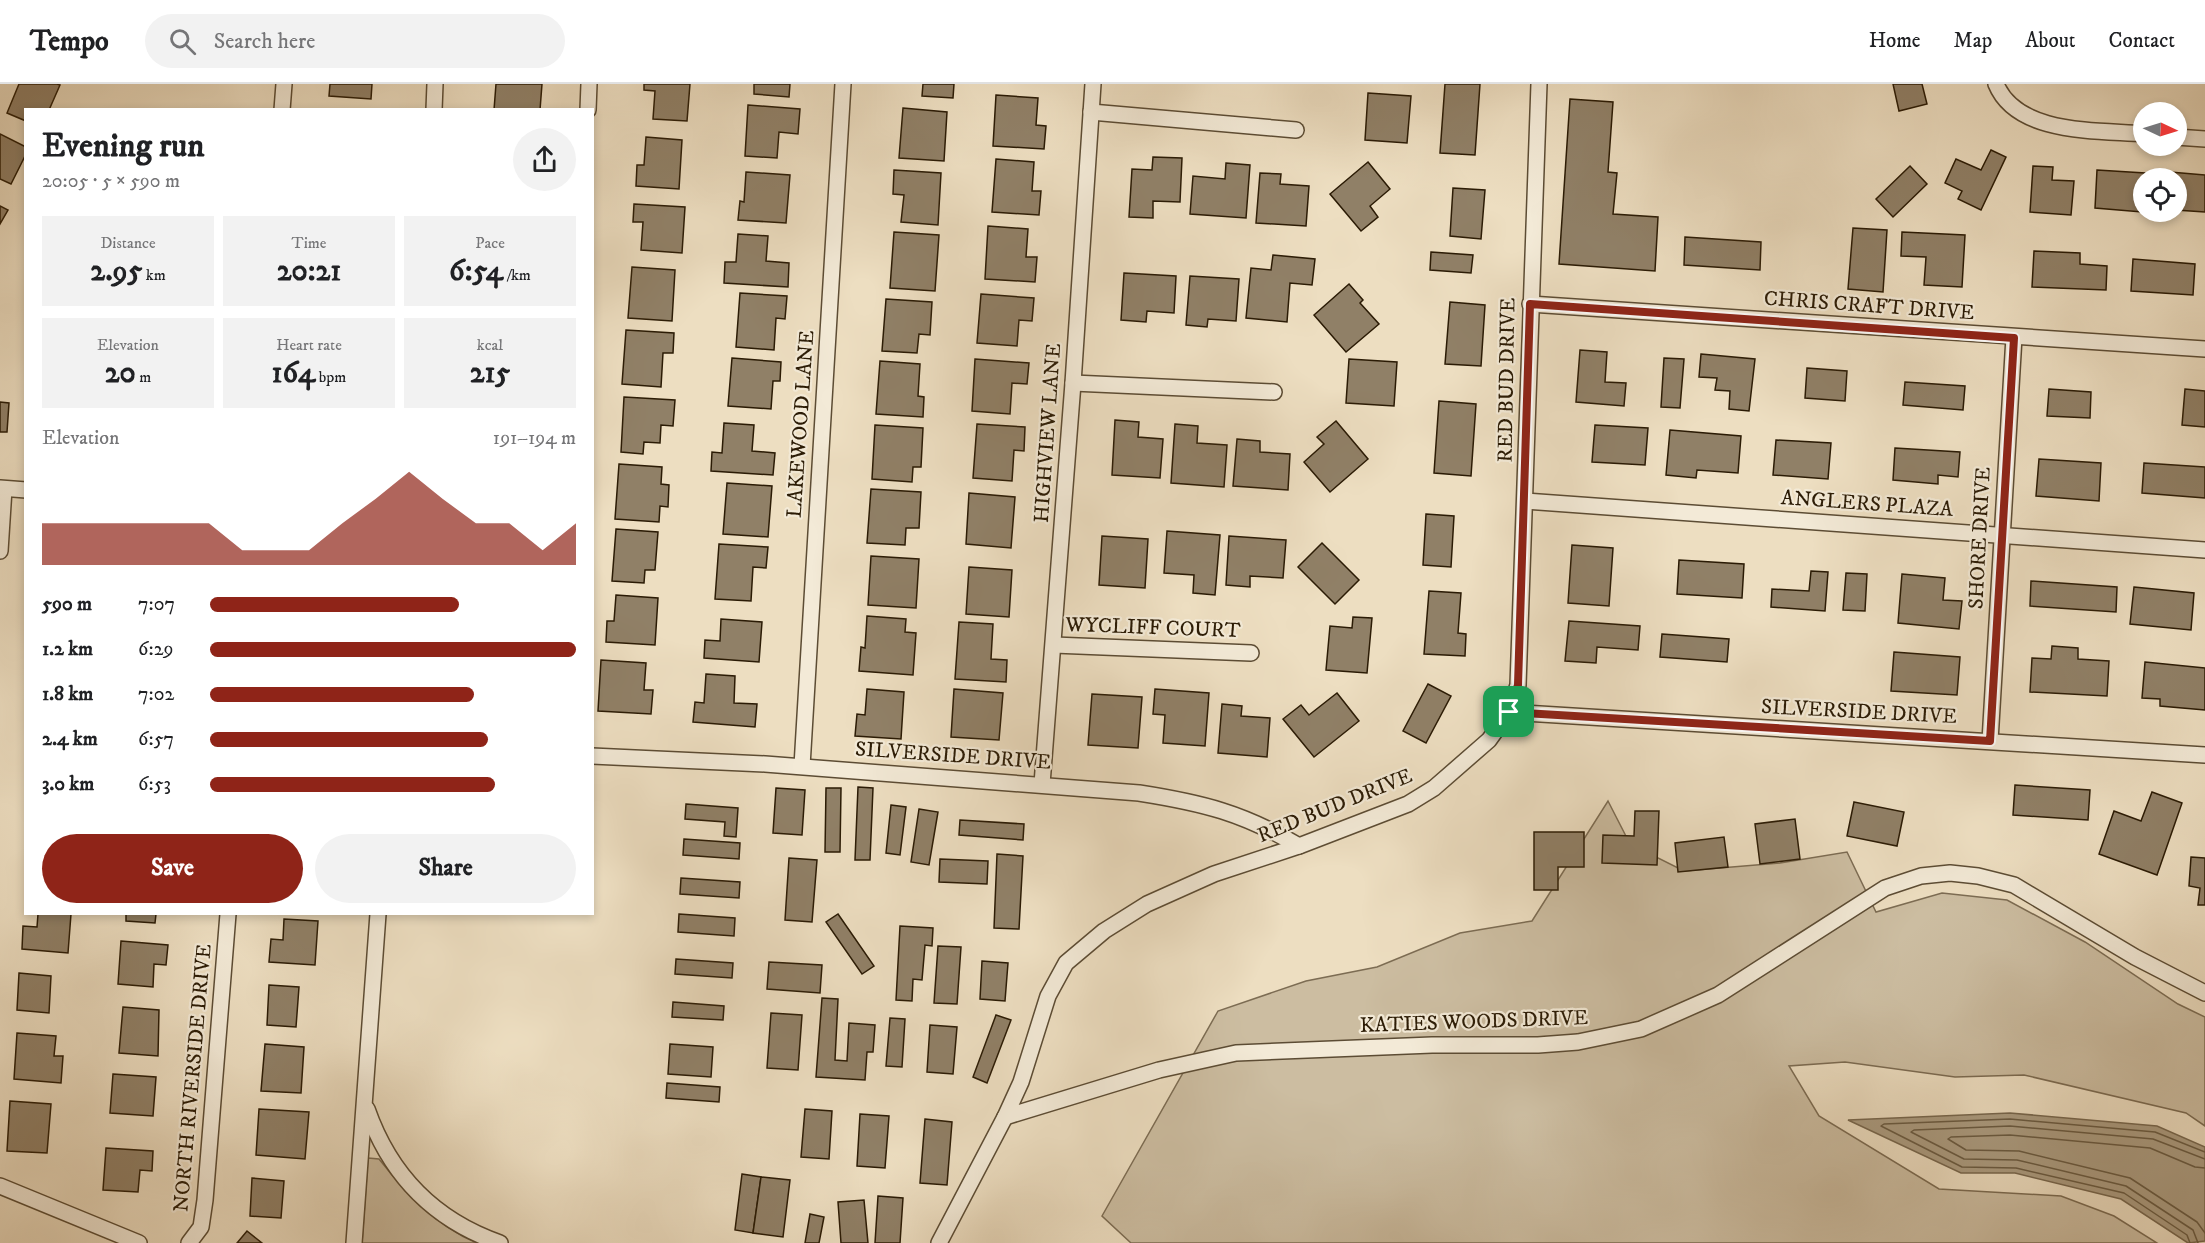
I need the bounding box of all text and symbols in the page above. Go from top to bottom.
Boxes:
search box [145,14,565,68]
text: Tempo [30,24,109,59]
icon: search [166,25,199,58]
text: Search here [214,28,315,55]
text: Home [1869,28,1921,54]
text: Map [1954,28,1992,54]
text: About [2025,28,2076,54]
text: Contact [2109,28,2175,54]
north arrow [2133,102,2187,156]
map controls [2133,102,2187,222]
text: Evening run [42,126,204,167]
button: share [513,128,576,191]
button: locate [2133,168,2187,222]
text: 20:05 · 5 × 590 m [42,169,180,194]
text: Distance [100,233,156,253]
text: Time [292,233,326,253]
text: Pace [475,233,505,253]
text: 2.95 [90,253,142,290]
text: 20:21 [277,253,341,290]
text: 6:54 [449,253,503,290]
text: km [142,265,166,285]
text: /km [503,265,531,285]
street label: CHRIS CRAFT DRIVE [1763,286,1975,326]
street label: RED BUD DRIVE [1493,297,1521,463]
street label: LAKEWOOD LANE [781,329,821,519]
text: Elevation [97,335,159,355]
text: Heart rate [276,335,342,355]
text: kcal [477,335,503,355]
street label: HIGHVIEW LANE [1029,342,1067,524]
text: 20 [105,355,136,392]
text: 164 [272,355,315,392]
text: 215 [470,355,510,392]
text: m [136,367,151,387]
text: bpm [315,367,346,387]
text: Elevation [42,426,119,451]
text: 191–194 m [493,426,576,451]
street label: SHORE DRIVE [1963,466,1997,610]
street label: ANGLERS PLAZA [1780,485,1955,523]
text: 590 m [42,592,92,617]
text: 7:07 [138,592,175,617]
street label: WYCLIFF COURT [1064,612,1241,644]
text: 1.2 km [42,637,93,662]
text: 6:29 [138,637,173,662]
text: 1.8 km [42,682,93,707]
text: 7:02 [138,682,174,707]
pin [1483,686,1534,737]
street label: SILVERSIDE DRIVE [1760,694,1958,730]
icon: arrive [1492,695,1525,728]
text: 2.4 km [42,727,98,752]
text: 6:57 [138,727,174,752]
street label: SILVERSIDE DRIVE [854,736,1052,776]
street label: RED BUD DRIVE [1254,763,1416,849]
text: 3.0 km [42,772,94,797]
text: 6:53 [138,772,171,797]
button: Save [42,834,303,903]
button: Share [315,834,576,903]
street label: NORTH RIVERSIDE DRIVE [168,943,218,1213]
street label: KATIES WOODS DRIVE [1359,1005,1589,1039]

